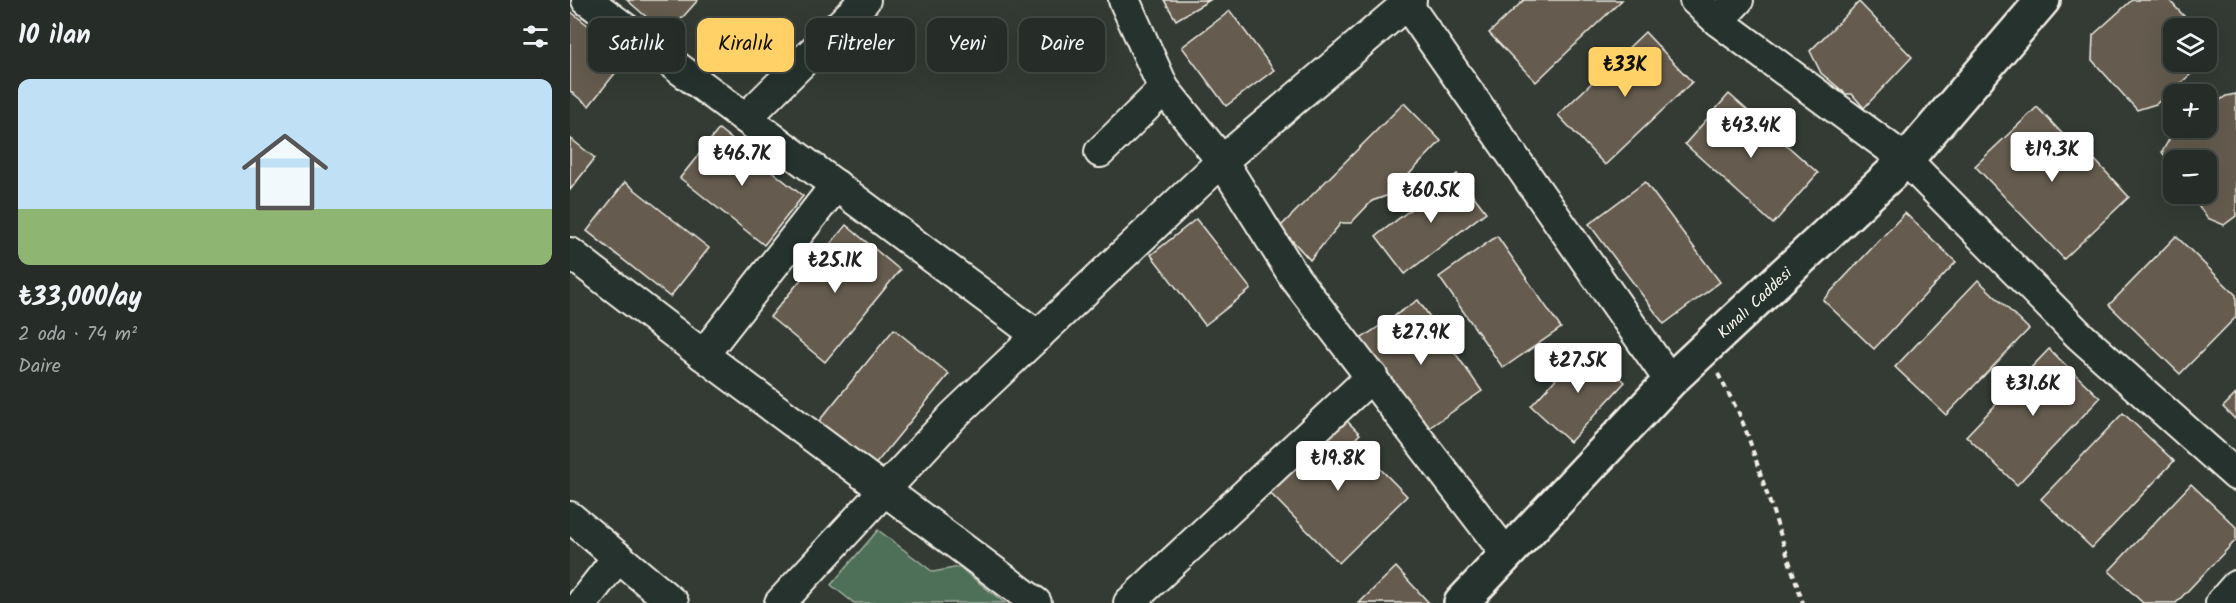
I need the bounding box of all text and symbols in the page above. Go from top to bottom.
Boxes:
text: 10 ilan [18,15,91,57]
chip: Satılık [588,18,685,72]
chip: Kiralık [697,18,794,72]
chip: Filtreler [806,18,915,72]
chip: Yeni [927,18,1007,72]
chip: Daire [1019,18,1105,72]
map controls [2163,18,2217,204]
button: layers [2163,18,2217,72]
icon: filters [519,20,552,53]
pin: ₺33K [1589,47,1661,98]
text: ₺33K [1603,50,1647,82]
button: + [2163,84,2217,138]
pin: ₺43.4K [1702,108,1800,159]
text: ₺43.4K [1721,111,1781,143]
icon: home [231,118,339,226]
pin: ₺19.3K [2003,132,2101,183]
text: ₺19.3K [2025,135,2079,167]
pin: ₺46.7K [693,136,791,187]
text: ₺46.7K [713,139,772,171]
button: − [2163,150,2217,204]
pin: ₺60.5K [1382,173,1480,224]
text: ₺60.5K [1401,176,1461,208]
pin: ₺25.1K [786,243,884,294]
text: ₺25.1K [807,246,863,278]
street label: Kınalı Caddesi [1712,261,1799,345]
text: ₺33,000/ay [18,277,142,319]
pin: ₺27.9K [1372,315,1470,366]
text: ₺27.9K [1391,318,1451,350]
text: 2 oda · 74 m² [18,319,137,351]
pin: ₺27.5K [1529,343,1627,394]
text: ₺27.5K [1548,346,1608,378]
text: Daire [18,351,61,383]
pin: ₺31.6K [1984,366,2082,417]
text: ₺31.6K [2005,369,2061,401]
pin: ₺19.8K [1289,441,1387,492]
text: ₺19.8K [1310,444,1366,476]

